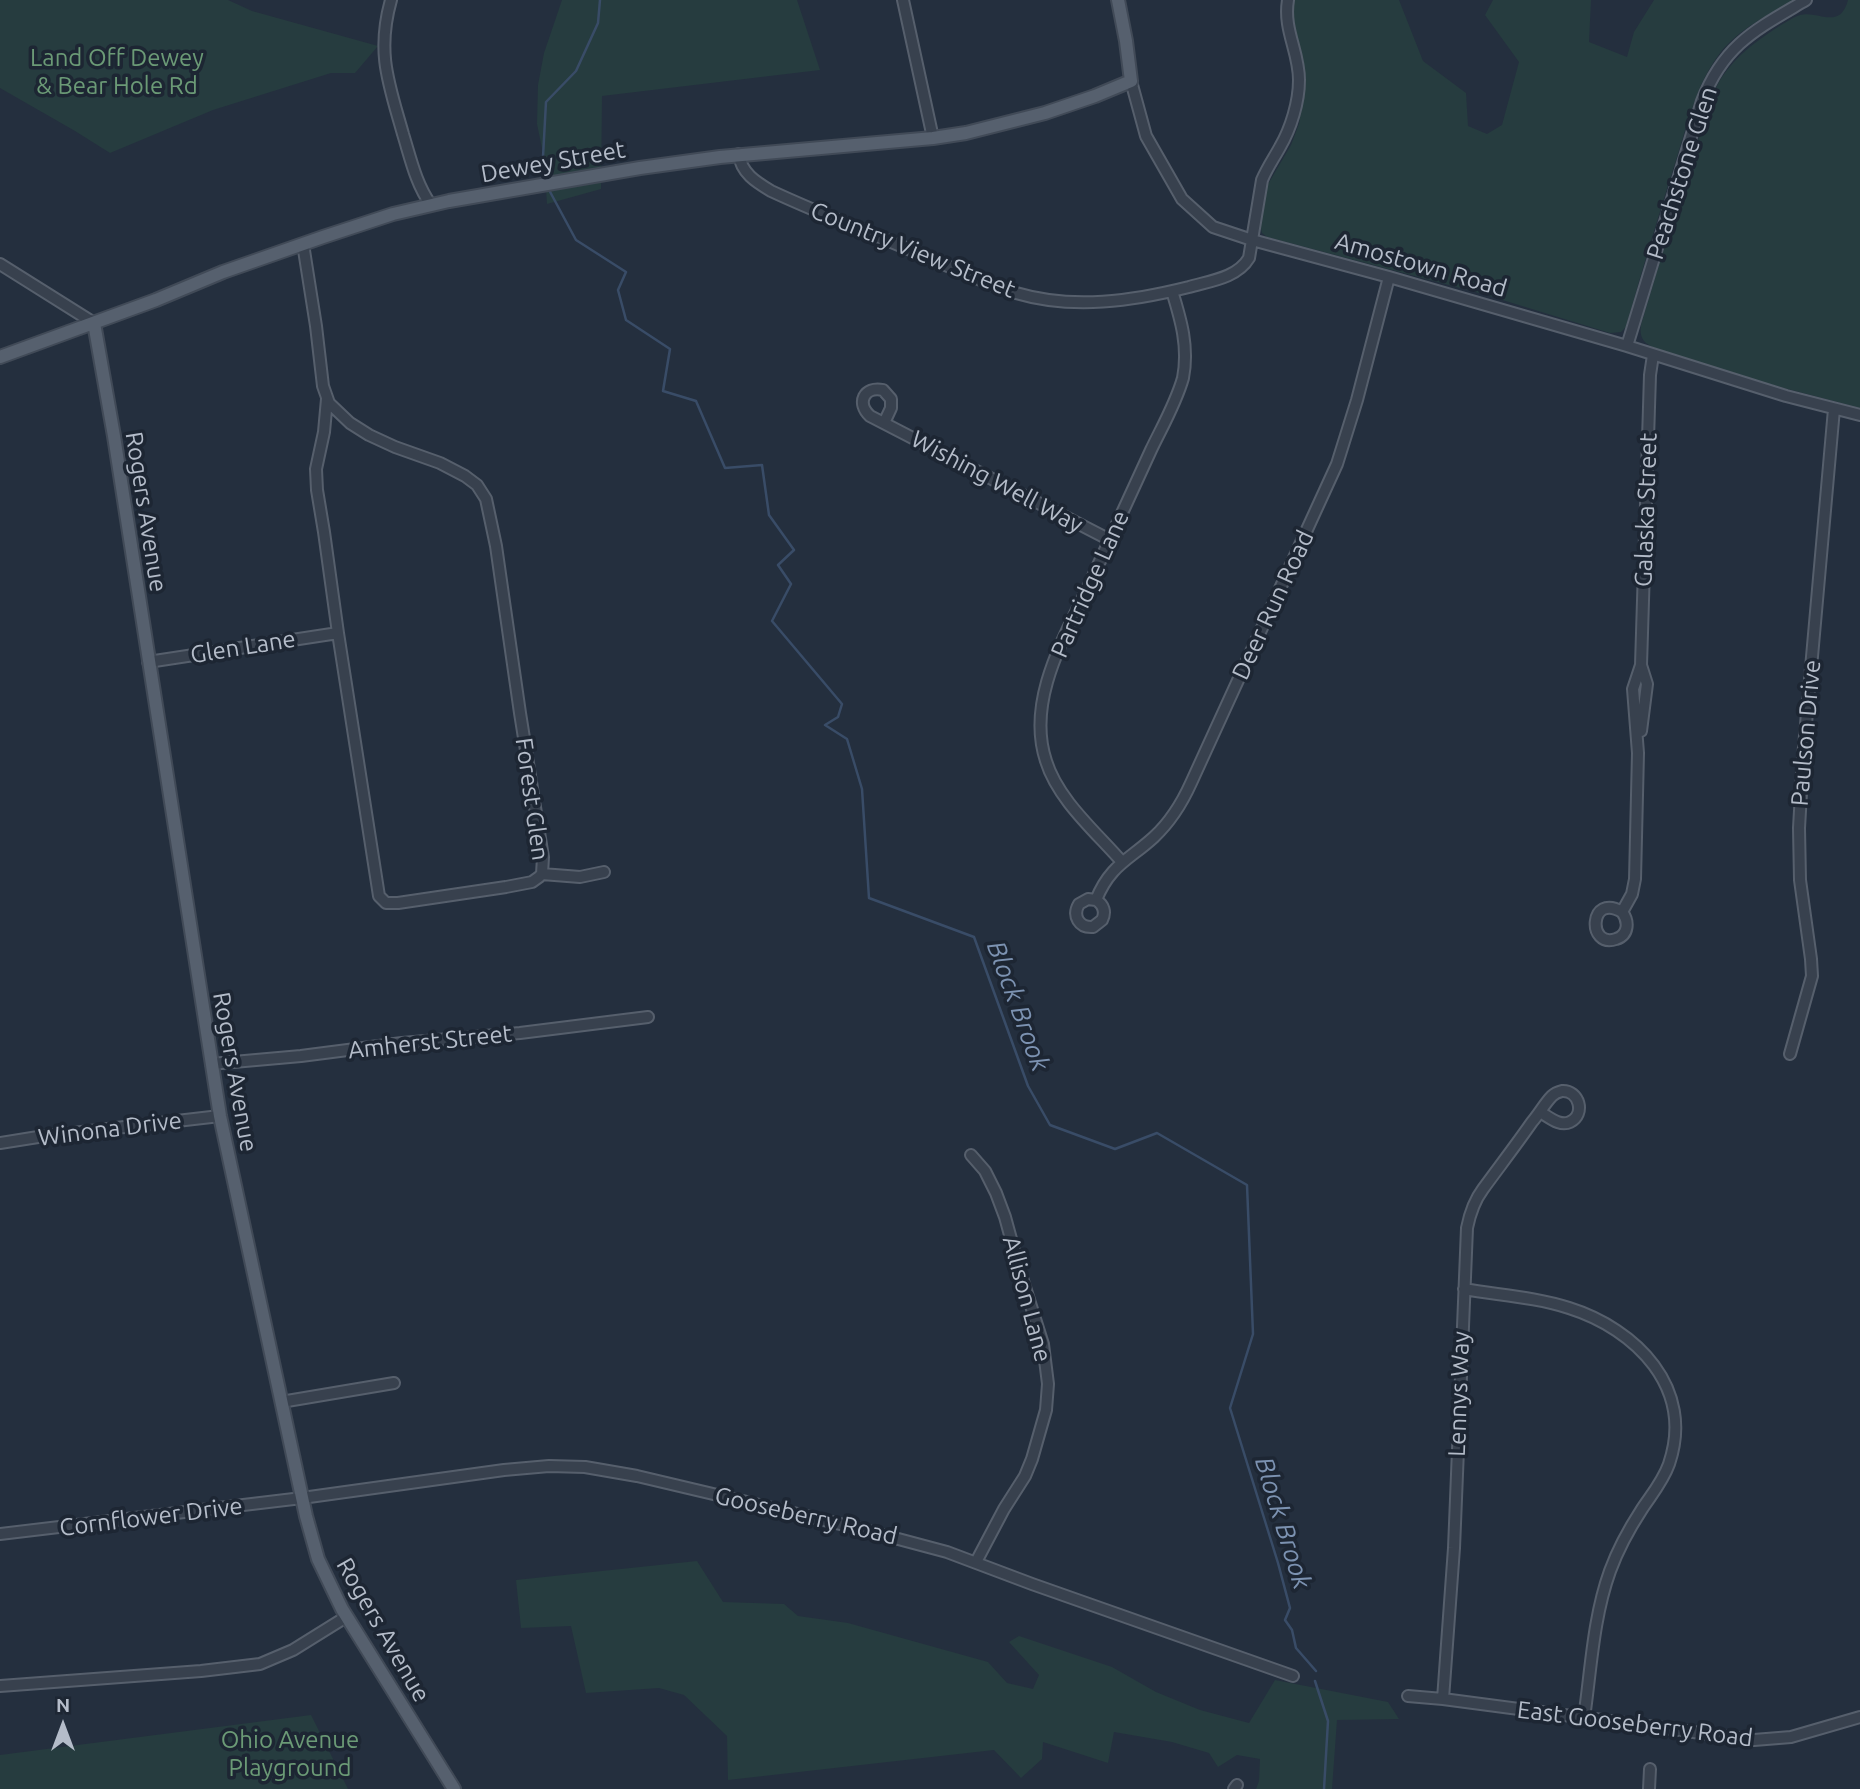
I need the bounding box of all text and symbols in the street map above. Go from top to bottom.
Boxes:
park label: Land Off Dewey & Bear Hole Rd [30,44,204,100]
street label: Peachstone Glen [1641,83,1723,263]
street label: Dewey Street [479,135,627,189]
street label: Country View Street [806,196,1020,304]
street label: Amostown Road [1332,227,1510,303]
street label: Wishing Well Way [906,425,1088,539]
street label: Rogers Avenue [119,430,173,594]
street label: Galaska Street [1629,432,1663,588]
street label: Partridge Lane [1045,506,1135,662]
street label: Deer Run Road [1226,526,1320,684]
street label: Glen Lane [188,624,298,670]
street label: Paulson Drive [1785,659,1827,807]
street label: Forest Glen [509,736,555,862]
water label: Block Brook [980,937,1056,1075]
street label: Rogers Avenue [207,990,263,1154]
street label: Amherst Street [347,1019,513,1065]
street label: Winona Drive [37,1106,183,1152]
street label: Allison Lane [996,1233,1058,1365]
street label: Lennys Way [1442,1331,1476,1457]
water label: Block Brook [1248,1453,1318,1593]
street label: Gooseberry Road [712,1481,900,1551]
street label: Cornflower Drive [58,1491,244,1543]
street label: Rogers Avenue [330,1553,436,1707]
north arrow [28,1691,98,1761]
text: N [56,1694,70,1716]
street label: East Gooseberry Road [1516,1695,1754,1753]
park label: Ohio Avenue Playground [221,1726,359,1782]

